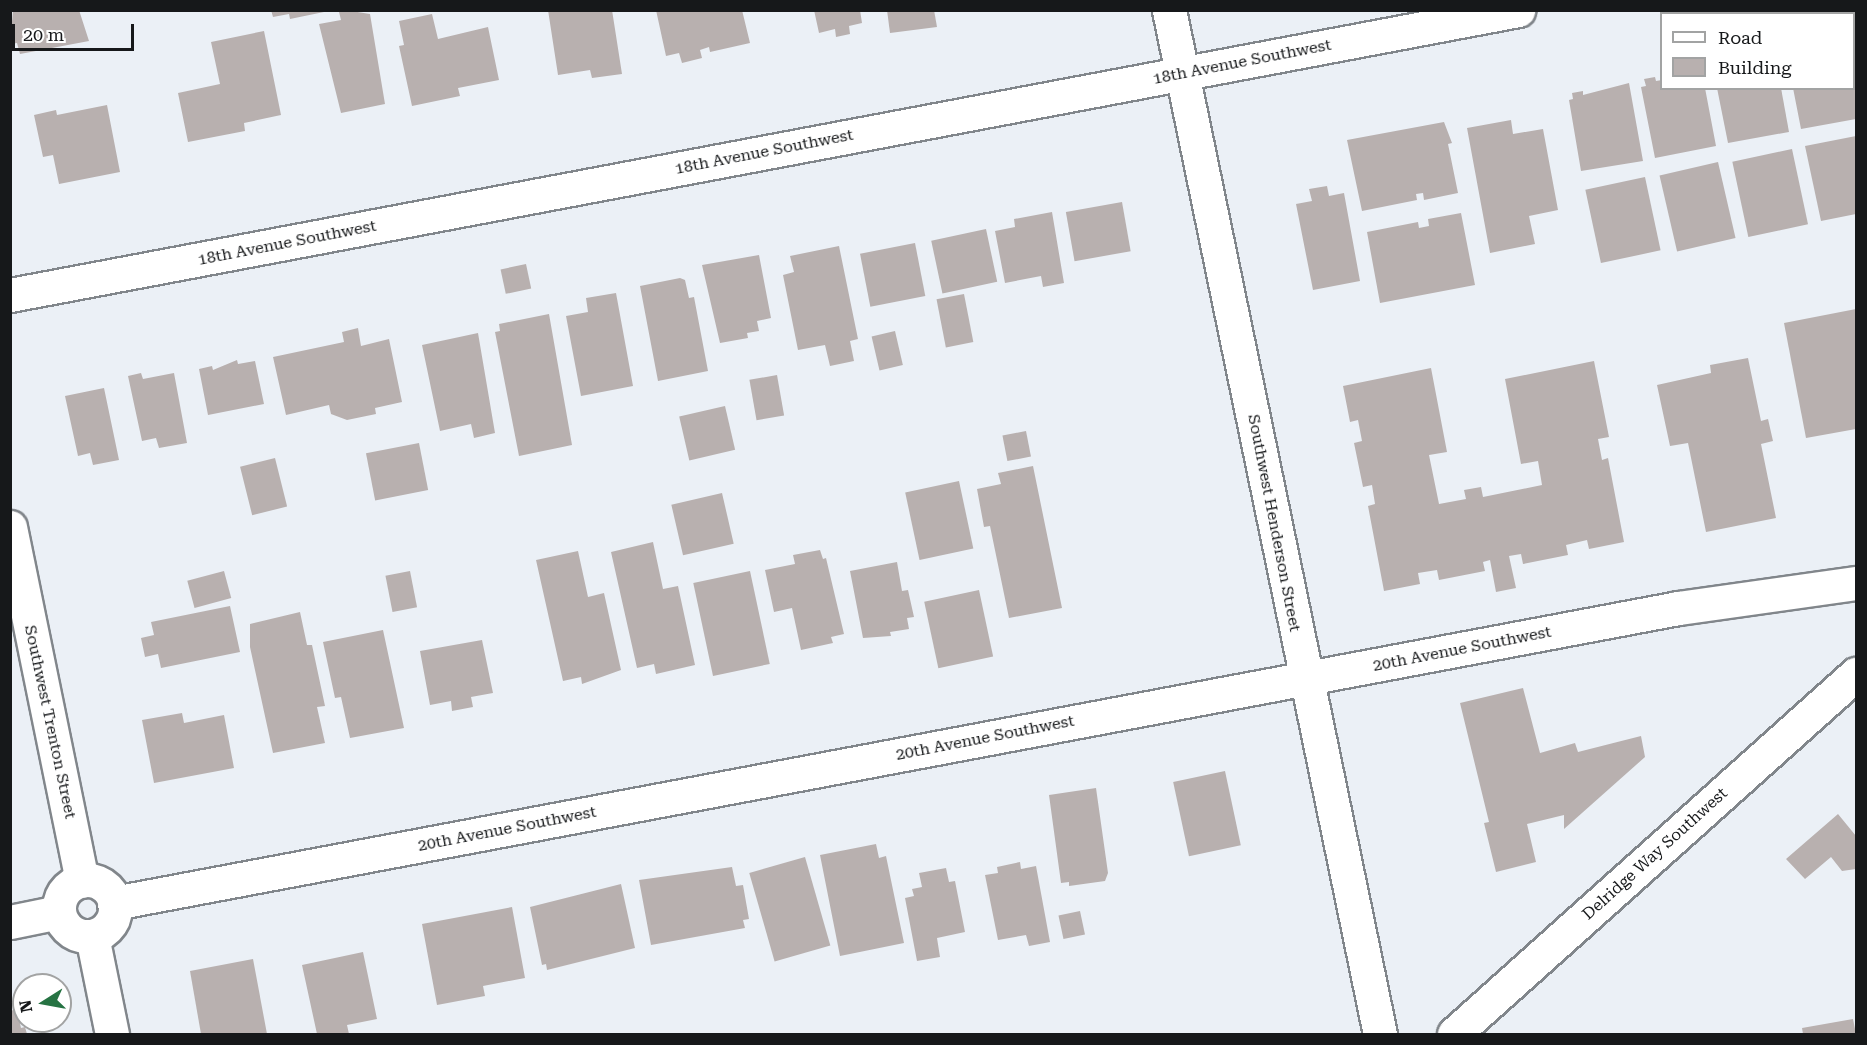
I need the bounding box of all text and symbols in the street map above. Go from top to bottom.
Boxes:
scale bar [15,12,136,50]
legend [1660,12,1855,90]
text: 20 m [23,24,64,45]
text: Road [1718,27,1762,48]
street label: 18th Avenue Southwest [1151,35,1333,89]
text: Building [1718,57,1792,78]
street label: 18th Avenue Southwest [673,125,855,179]
street label: 18th Avenue Southwest [196,216,378,270]
street label: Southwest Henderson Street [1243,413,1305,633]
street label: 20th Avenue Southwest [1371,622,1553,676]
street label: Southwest Trenton Street [20,623,80,821]
street label: 20th Avenue Southwest [894,711,1076,765]
street label: Delridge Way Southwest [1579,784,1731,924]
street label: 20th Avenue Southwest [416,802,598,856]
north arrow [12,973,72,1033]
text: N [15,998,36,1014]

